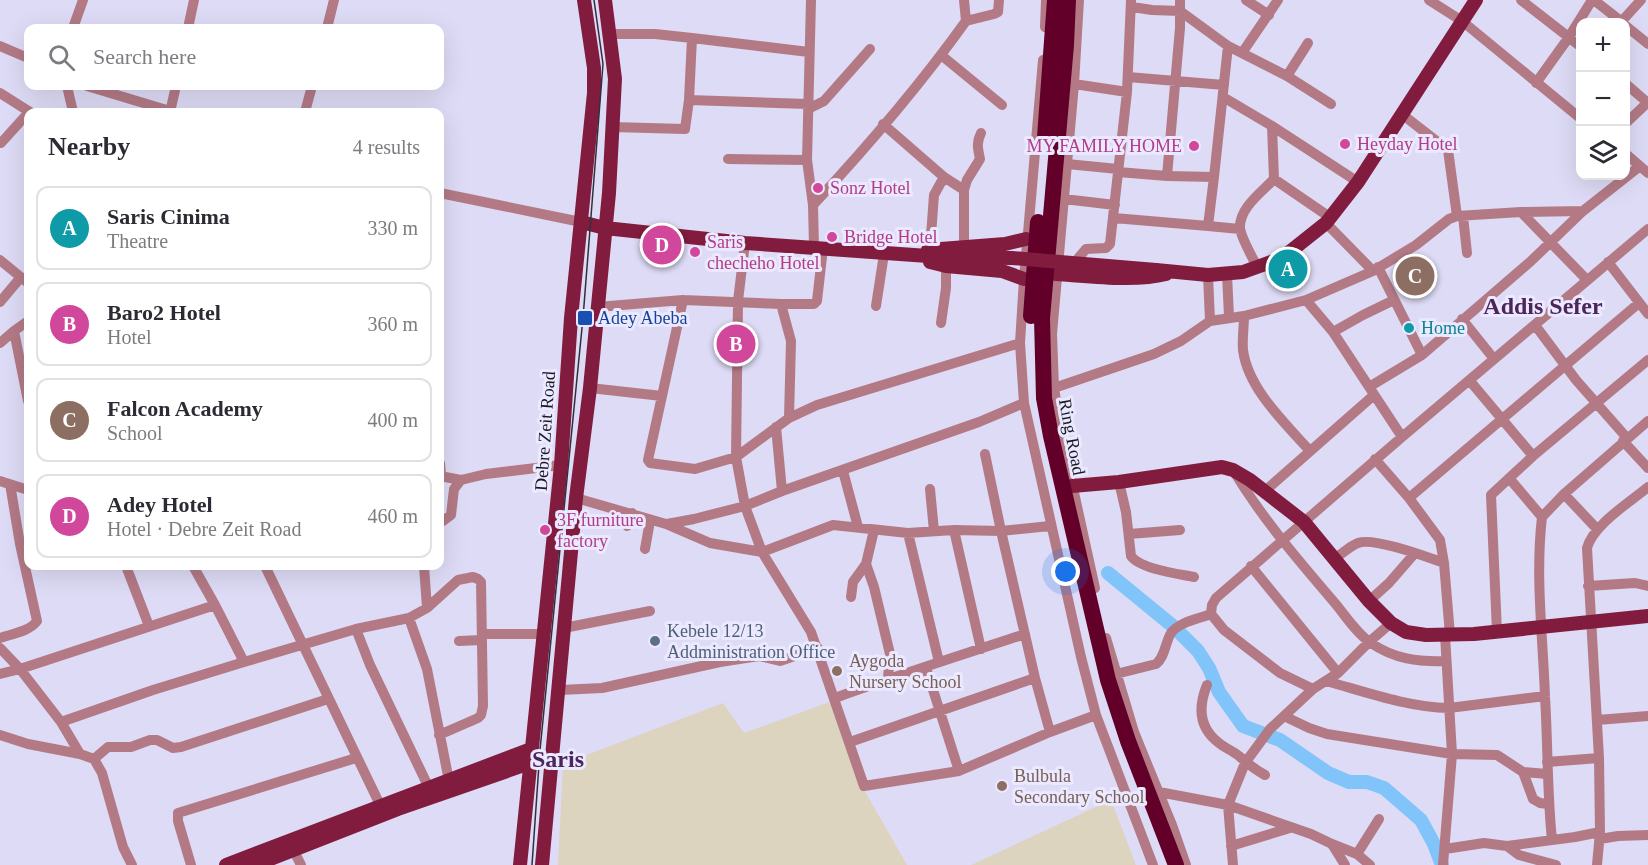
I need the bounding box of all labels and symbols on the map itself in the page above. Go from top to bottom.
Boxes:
place label: Heyday Hotel [1357,134,1457,154]
place label: MY FAMILY HOME [1026,136,1182,156]
marker: Heyday Hotel [1338,137,1352,151]
marker: MY FAMILY HOME [1187,139,1201,153]
place label: Sonz Hotel [830,178,911,198]
marker: Sonz Hotel [811,181,825,195]
pin: D [642,222,682,268]
place label: Bridge Hotel [844,227,937,247]
marker: Bridge Hotel [825,230,839,244]
place label: Saris checheho Hotel [707,232,819,273]
marker: Saris checheho Hotel [688,245,702,259]
pin: A [1268,246,1308,292]
pin: C [1396,254,1434,298]
district label: Addis Sefer [1483,293,1603,319]
place label: Adey Abeba [598,308,687,328]
marker: Adey Abeba [576,309,594,327]
place label: Home [1421,318,1465,338]
marker: Home [1402,321,1416,335]
pin: B [716,322,756,366]
street label: Debre Zeit Road [531,370,559,492]
street label: Ring Road [1055,397,1089,477]
place label: 3F furniture factory [557,510,643,551]
marker: 3F furniture factory [538,523,552,537]
your location [1051,557,1080,586]
place label: Kebele 12/13 Addministration Office [667,621,835,662]
marker: Kebele 12/13 Addministration Office [648,634,662,648]
place label: Aygoda Nursery School [849,651,961,692]
marker: Aygoda Nursery School [830,664,844,678]
district label: Saris [532,746,584,772]
place label: Bulbula Secondary School [1014,766,1144,807]
marker: Bulbula Secondary School [995,779,1009,793]

